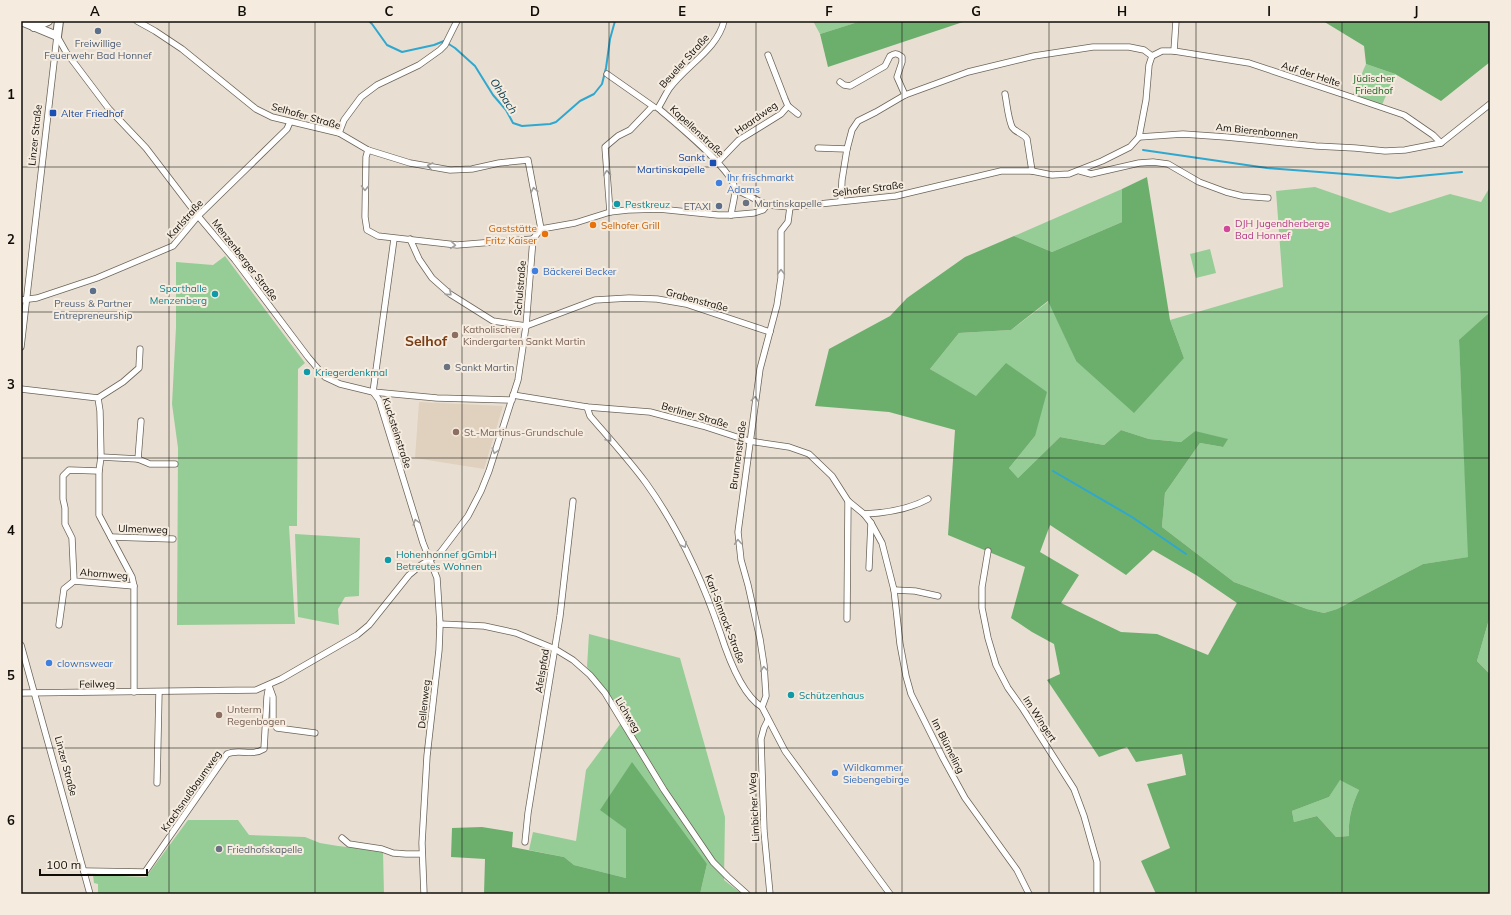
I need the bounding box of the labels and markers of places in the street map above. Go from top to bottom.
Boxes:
marker: Freiwillige Feuerwehr Bad Honnef [93,26,103,36]
place label: Freiwillige Feuerwehr Bad Honnef [44,37,152,62]
place label: Alter Friedhof [61,107,124,120]
marker: Alter Friedhof [48,108,58,118]
place label: Sankt Martinskapelle [637,151,705,176]
marker: Sankt Martinskapelle [708,158,718,168]
place label: Ihr frischmarkt Adams [727,171,794,196]
marker: Ihr frischmarkt Adams [714,178,724,188]
place label: Martinskapelle [754,197,822,210]
place label: Pestkreuz [625,198,670,211]
marker: Martinskapelle [741,198,751,208]
marker: Pestkreuz [612,199,622,209]
place label: ETAXI [684,200,711,213]
marker: ETAXI [714,201,724,211]
place label: DJH Jugendherberge Bad Honnef [1235,217,1330,242]
place label: Selhofer Grill [601,219,660,232]
marker: Selhofer Grill [588,220,598,230]
place label: Gaststätte Fritz Kaiser [485,222,537,247]
marker: DJH Jugendherberge Bad Honnef [1222,224,1232,234]
marker: Gaststätte Fritz Kaiser [540,229,550,239]
place label: Bäckerei Becker [543,265,617,278]
marker: Bäckerei Becker [530,266,540,276]
place label: Sporthalle Menzenberg [150,282,207,307]
marker: Preuss & Partner Entrepreneurship [88,286,98,296]
marker: Sporthalle Menzenberg [210,289,220,299]
place label: Preuss & Partner Entrepreneurship [53,297,133,322]
place label: Katholischer Kindergarten Sankt Martin [463,323,585,348]
marker: Katholischer Kindergarten Sankt Martin [450,330,460,340]
place label: Sankt Martin [455,361,515,374]
marker: Sankt Martin [442,362,452,372]
place label: Kriegerdenkmal [315,366,387,379]
marker: Kriegerdenkmal [302,367,312,377]
place label: St.-Martinus-Grundschule [464,426,583,439]
marker: St.-Martinus-Grundschule [451,427,461,437]
place label: Hohenhonnef gGmbH Betreutes Wohnen [396,548,497,573]
marker: Hohenhonnef gGmbH Betreutes Wohnen [383,555,393,565]
place label: clownswear [57,657,113,670]
marker: clownswear [44,658,54,668]
place label: Schützenhaus [799,689,864,702]
marker: Schützenhaus [786,690,796,700]
place label: Unterm Regenbogen [227,703,286,728]
marker: Unterm Regenbogen [214,710,224,720]
place label: Wildkammer Siebengebirge [843,761,909,786]
marker: Wildkammer Siebengebirge [830,768,840,778]
place label: Friedhofskapelle [227,843,303,856]
marker: Friedhofskapelle [214,844,224,854]

